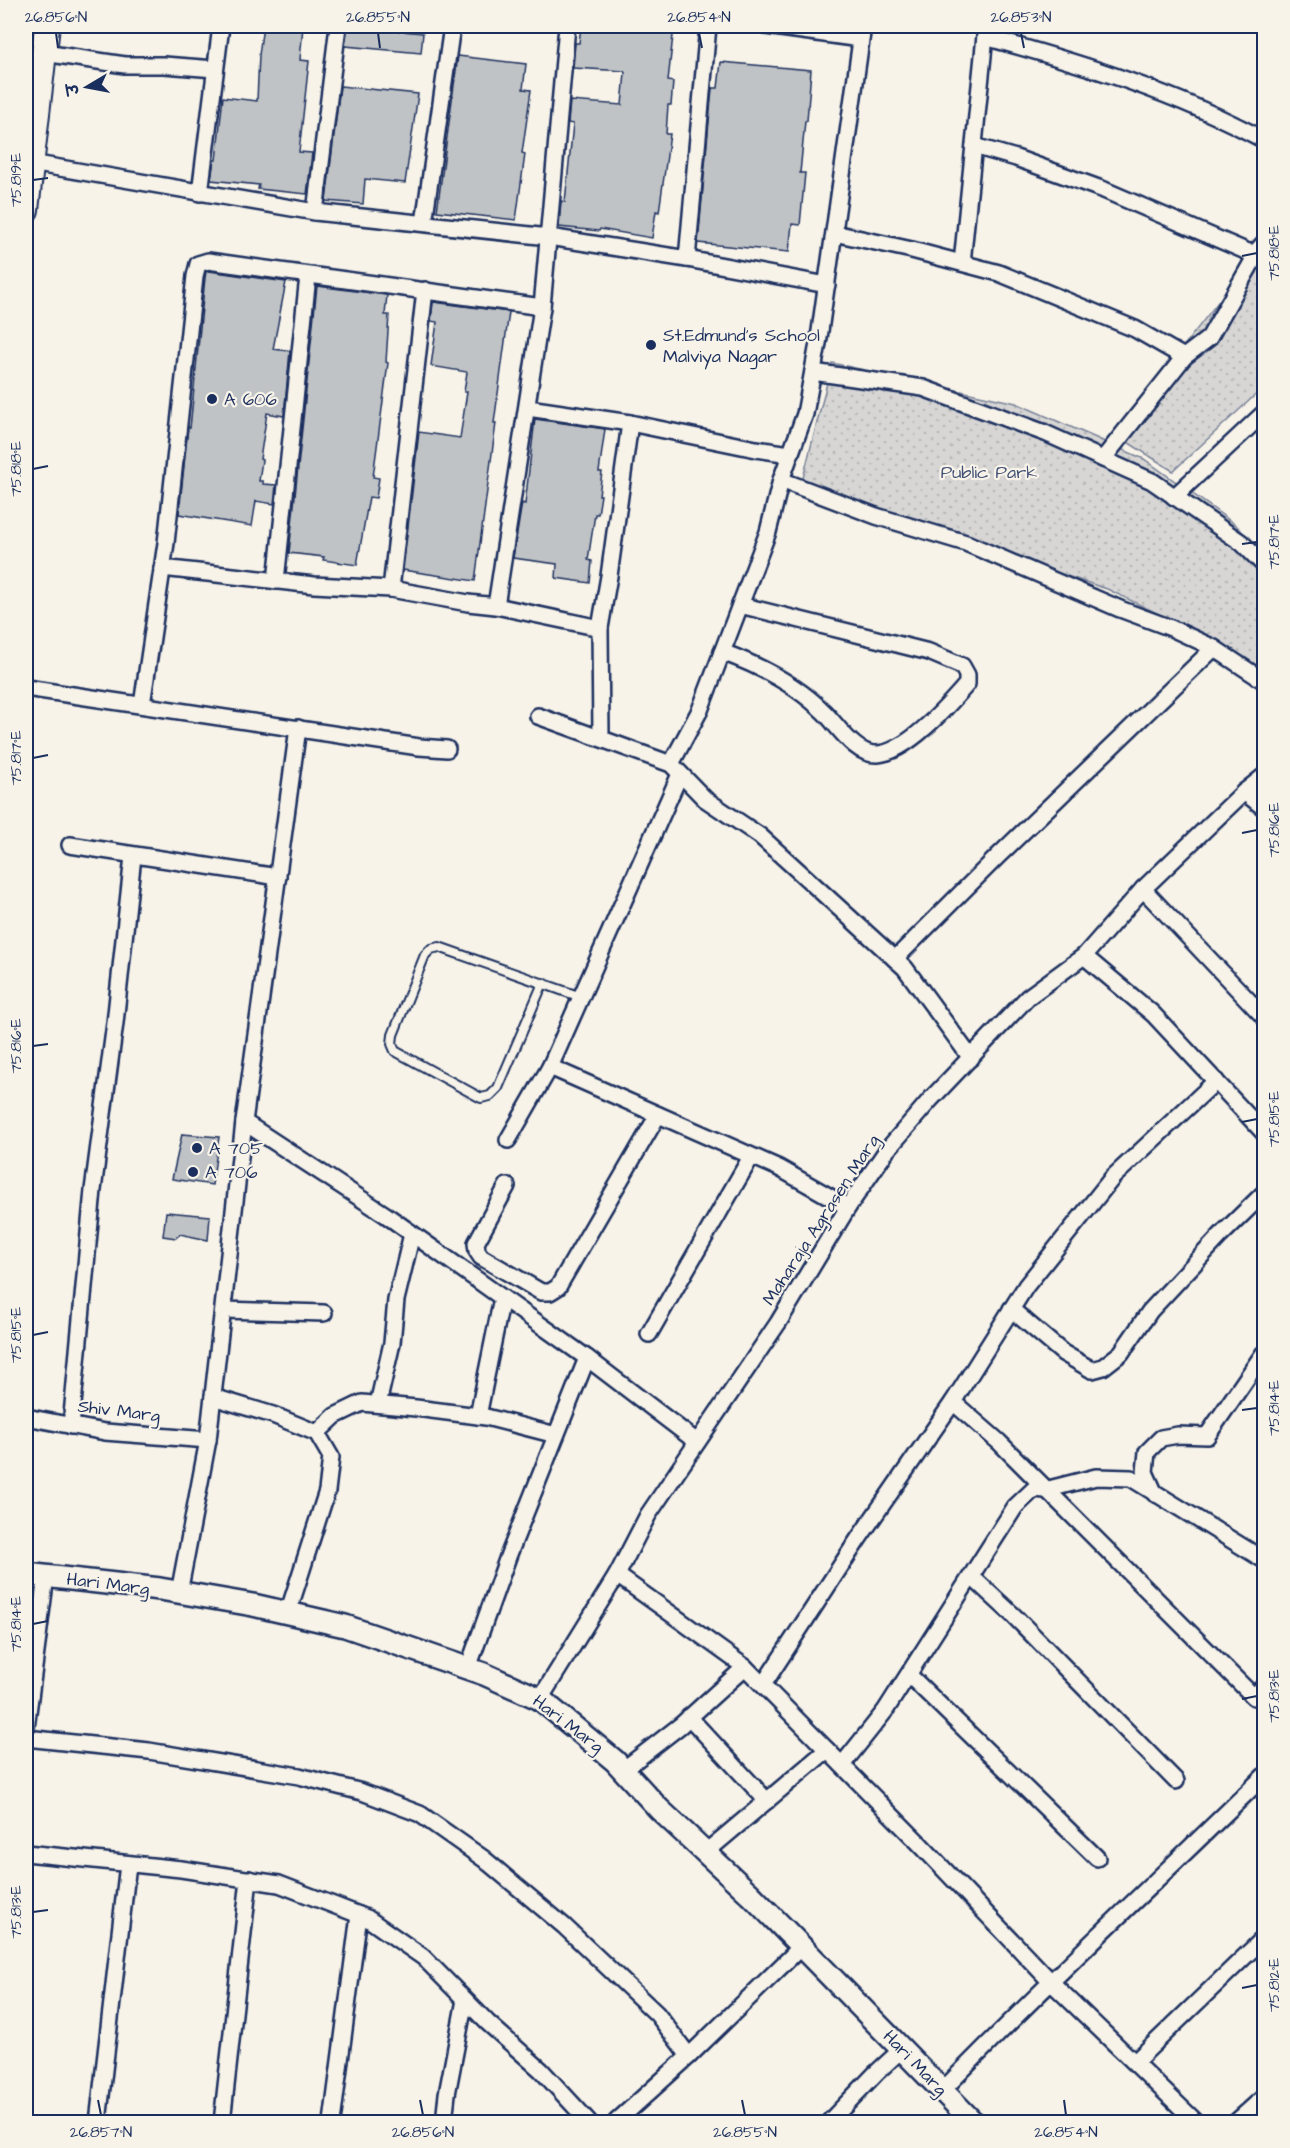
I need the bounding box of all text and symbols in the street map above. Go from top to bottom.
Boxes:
text: 26.856°N [25,7,87,28]
text: 26.855°N [346,7,410,28]
text: 26.854°N [667,7,731,28]
text: 26.853°N [991,7,1051,28]
north arrow [57,57,117,117]
text: उ [61,81,85,99]
text: 75.819°E [6,153,27,207]
text: 75.818°E [1264,225,1285,281]
place label: St.Edmund’s School Malviya Nagar [663,323,820,370]
marker: St.Edmund’s School Malviya Nagar [644,338,658,352]
place label: A 606 [224,387,277,412]
marker: A 606 [205,392,219,406]
text: 75.818°E [6,441,27,497]
park label: Public Park [941,460,1037,485]
text: 75.817°E [1264,514,1285,570]
text: 75.817°E [6,730,27,786]
text: 75.816°E [1264,802,1285,858]
text: 75.816°E [6,1018,27,1074]
text: 75.815°E [1264,1091,1285,1147]
street label: Maharaja Agrasen Marg [756,1130,886,1311]
place label: A 705 [209,1136,263,1161]
marker: A 705 [190,1141,204,1155]
place label: A 706 [205,1160,257,1185]
marker: A 706 [186,1165,200,1179]
text: 75.815°E [6,1307,27,1363]
text: 75.814°E [1264,1380,1285,1436]
street label: Shiv Marg [76,1394,162,1429]
street label: Hari Marg [65,1567,151,1602]
text: 75.814°E [6,1596,27,1652]
text: 75.813°E [1264,1669,1285,1723]
street label: Hari Marg [527,1689,609,1760]
text: 75.813°E [6,1885,27,1939]
text: 75.812°E [1264,1958,1285,2012]
street label: Hari Marg [876,2024,953,2102]
text: 26.857°N [70,2122,132,2143]
text: 26.856°N [392,2122,454,2143]
text: 26.855°N [713,2122,777,2143]
text: 26.854°N [1034,2122,1098,2143]

